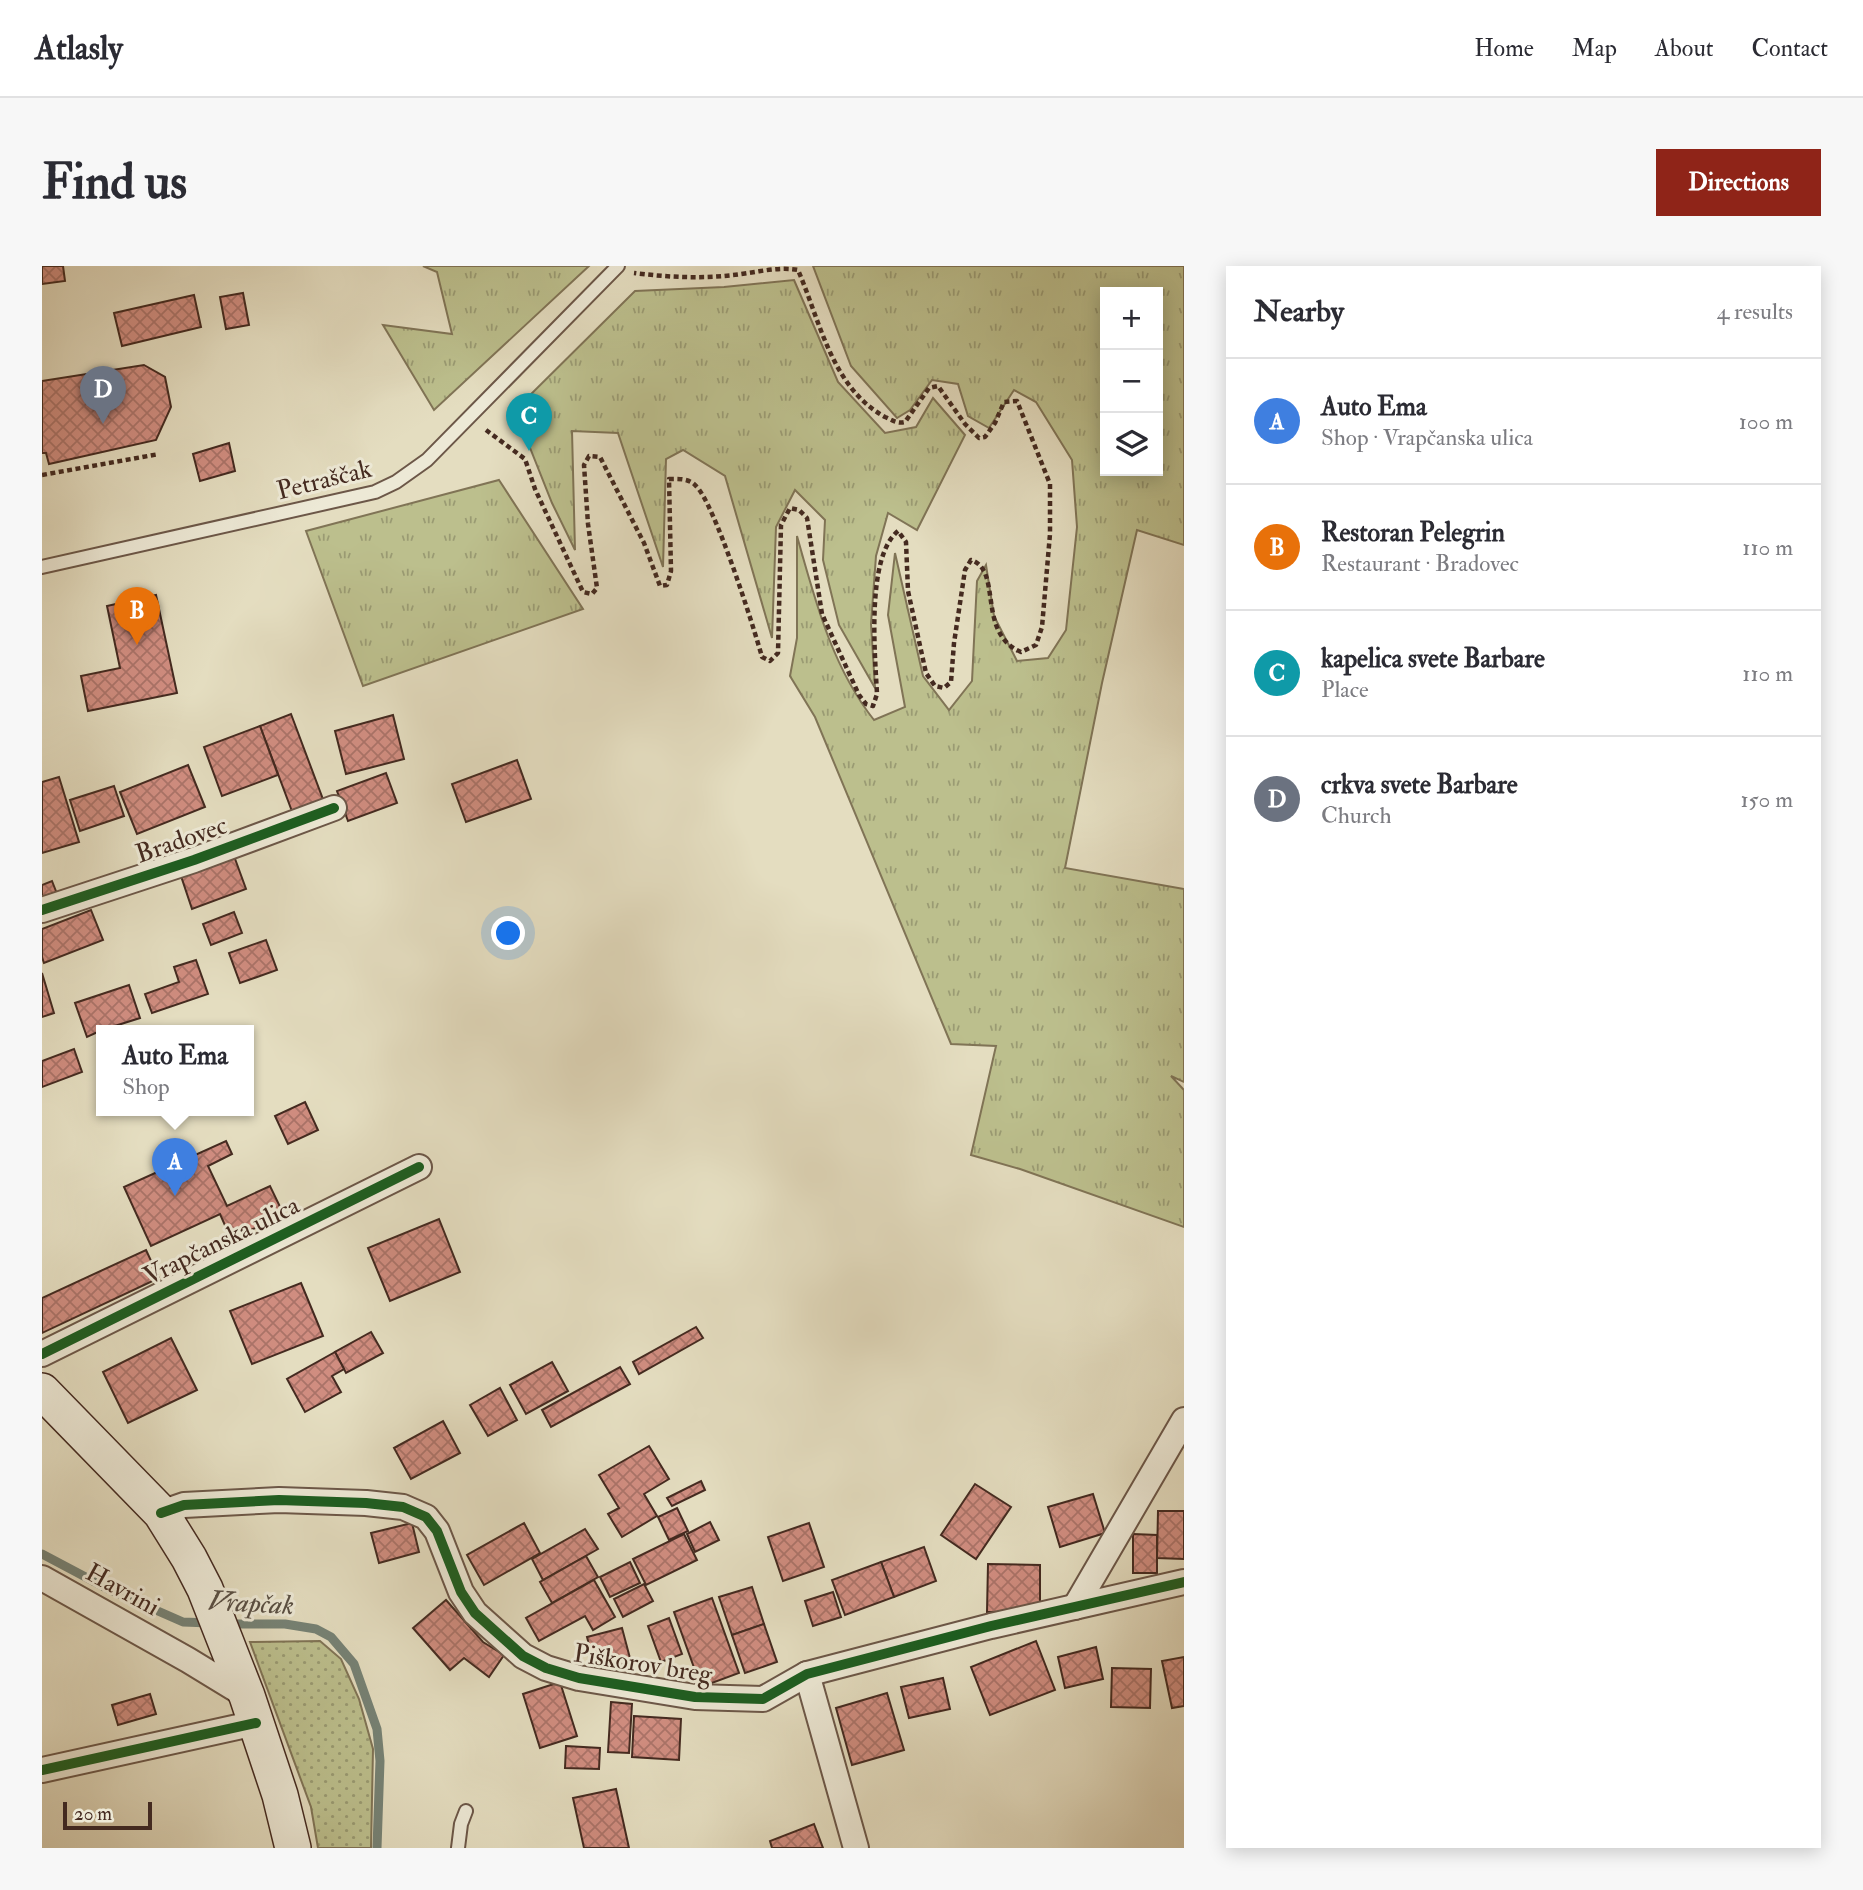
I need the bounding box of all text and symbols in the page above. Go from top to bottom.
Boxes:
text: Atlasly [35,28,123,69]
text: Home [1474,33,1534,64]
text: Map [1572,33,1617,64]
text: About [1655,33,1714,64]
text: Contact [1752,33,1828,64]
button: Directions [1656,149,1821,216]
text: Find us [42,152,187,213]
map controls [1100,287,1163,476]
button: + [1100,287,1163,350]
text: Nearby [1254,293,1344,330]
text: 4 results [1717,297,1793,326]
button: − [1100,350,1163,413]
pin: D [80,366,126,424]
text: Auto Ema [1321,391,1427,423]
pin: C [506,393,552,451]
text: A [1270,407,1284,436]
text: 100 m [1739,407,1793,436]
button: layers [1100,413,1163,476]
text: Shop · Vrapčanska ulica [1321,423,1533,452]
street label: Petraščak [273,453,376,507]
text: Restoran Pelegrin [1321,517,1505,549]
text: B [1269,533,1285,562]
text: 110 m [1742,533,1793,562]
text: Restaurant · Bradovec [1321,549,1519,578]
pin: B [114,587,160,645]
text: kapelica svete Barbare [1321,643,1545,675]
text: C [1269,659,1285,688]
text: 110 m [1742,659,1793,688]
text: Place [1321,675,1369,704]
text: crkva svete Barbare [1321,769,1518,801]
text: D [1268,785,1286,814]
text: 150 m [1740,785,1793,814]
text: Church [1321,801,1391,830]
street label: Bradovec [131,809,231,870]
your location [491,916,525,950]
popup [96,1025,254,1116]
text: Auto Ema [122,1040,228,1072]
text: Shop [122,1072,170,1101]
pin: A [152,1138,198,1196]
street label: Vrapčanska ulica [138,1189,305,1293]
street label: Havrini [80,1557,165,1623]
water label: Vrapčak [207,1584,295,1623]
street label: Piškorov breg [571,1637,716,1691]
scale bar [63,1799,152,1831]
text: 20 m [74,1802,112,1826]

